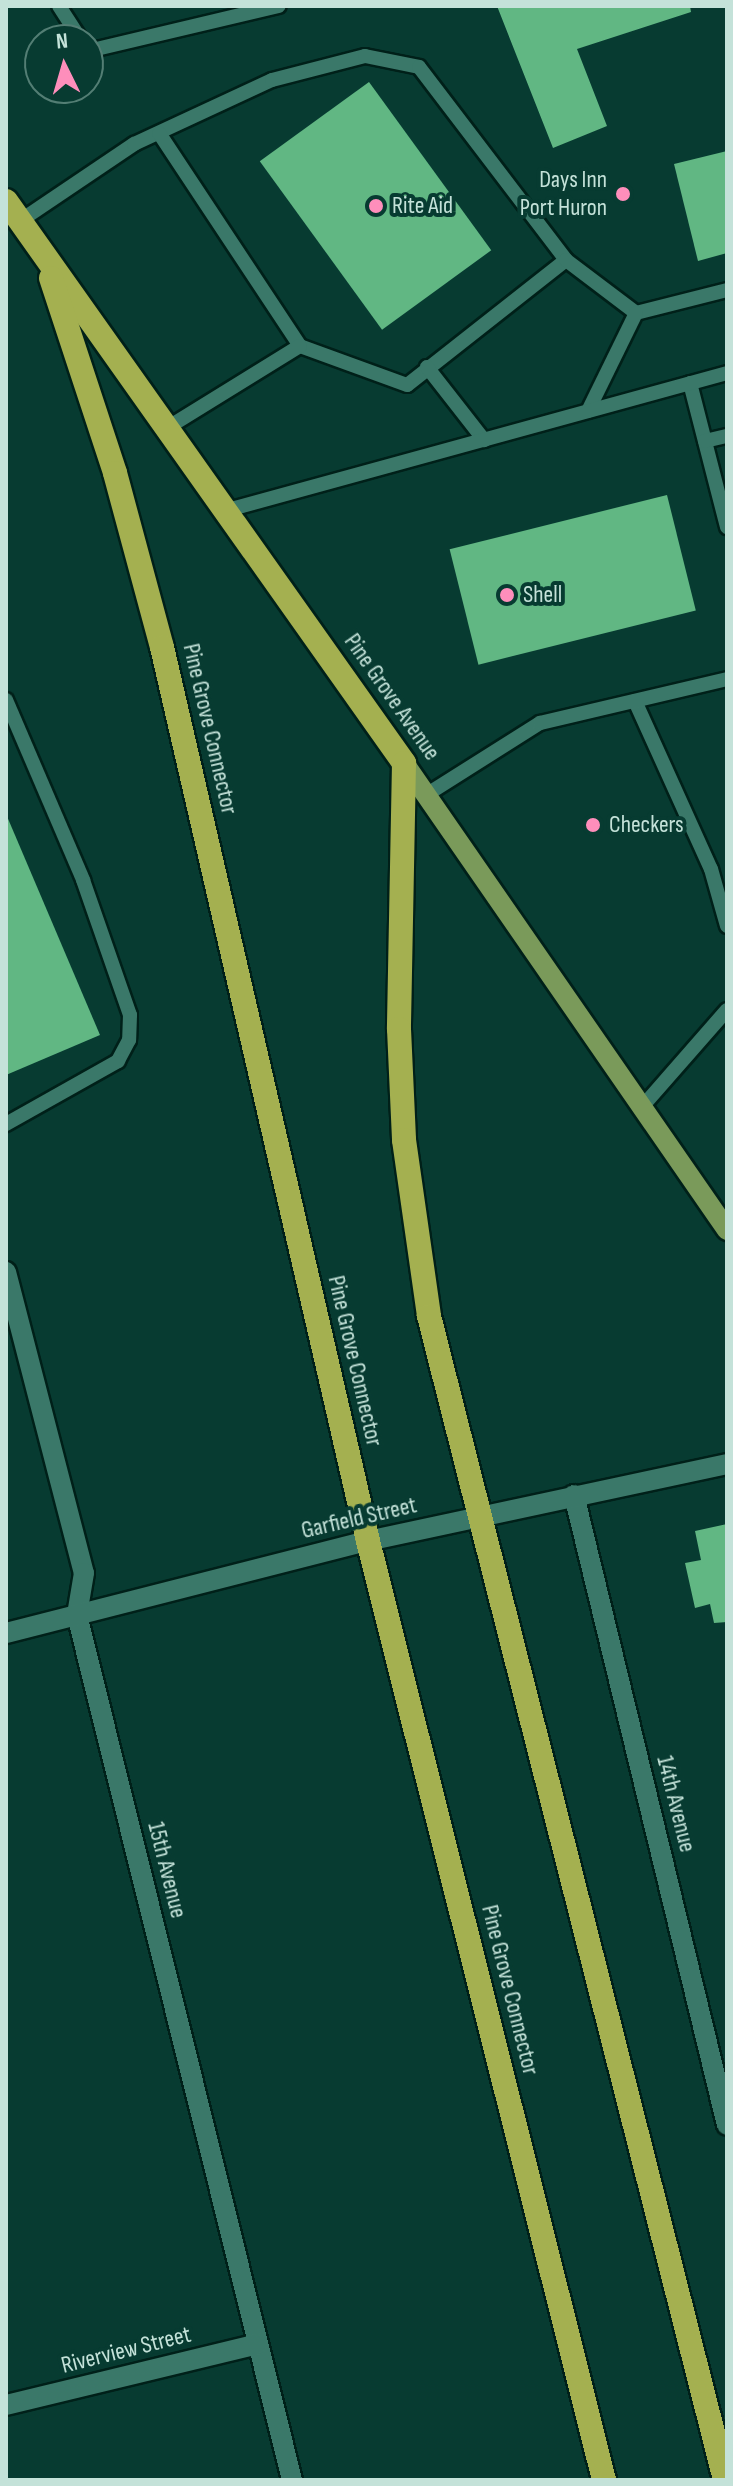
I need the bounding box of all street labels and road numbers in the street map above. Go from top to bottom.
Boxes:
street label: Pine Grove Avenue [338,628,446,766]
street label: Pine Grove Connector [176,641,244,817]
street label: Pine Grove Connector [321,1273,389,1449]
street label: Garfield Street [299,1491,419,1545]
street label: 14th Avenue [650,1753,702,1855]
street label: 15th Avenue [141,1819,193,1921]
street label: Pine Grove Connector [475,1902,545,2078]
street label: Riverview Street [58,2320,194,2380]

